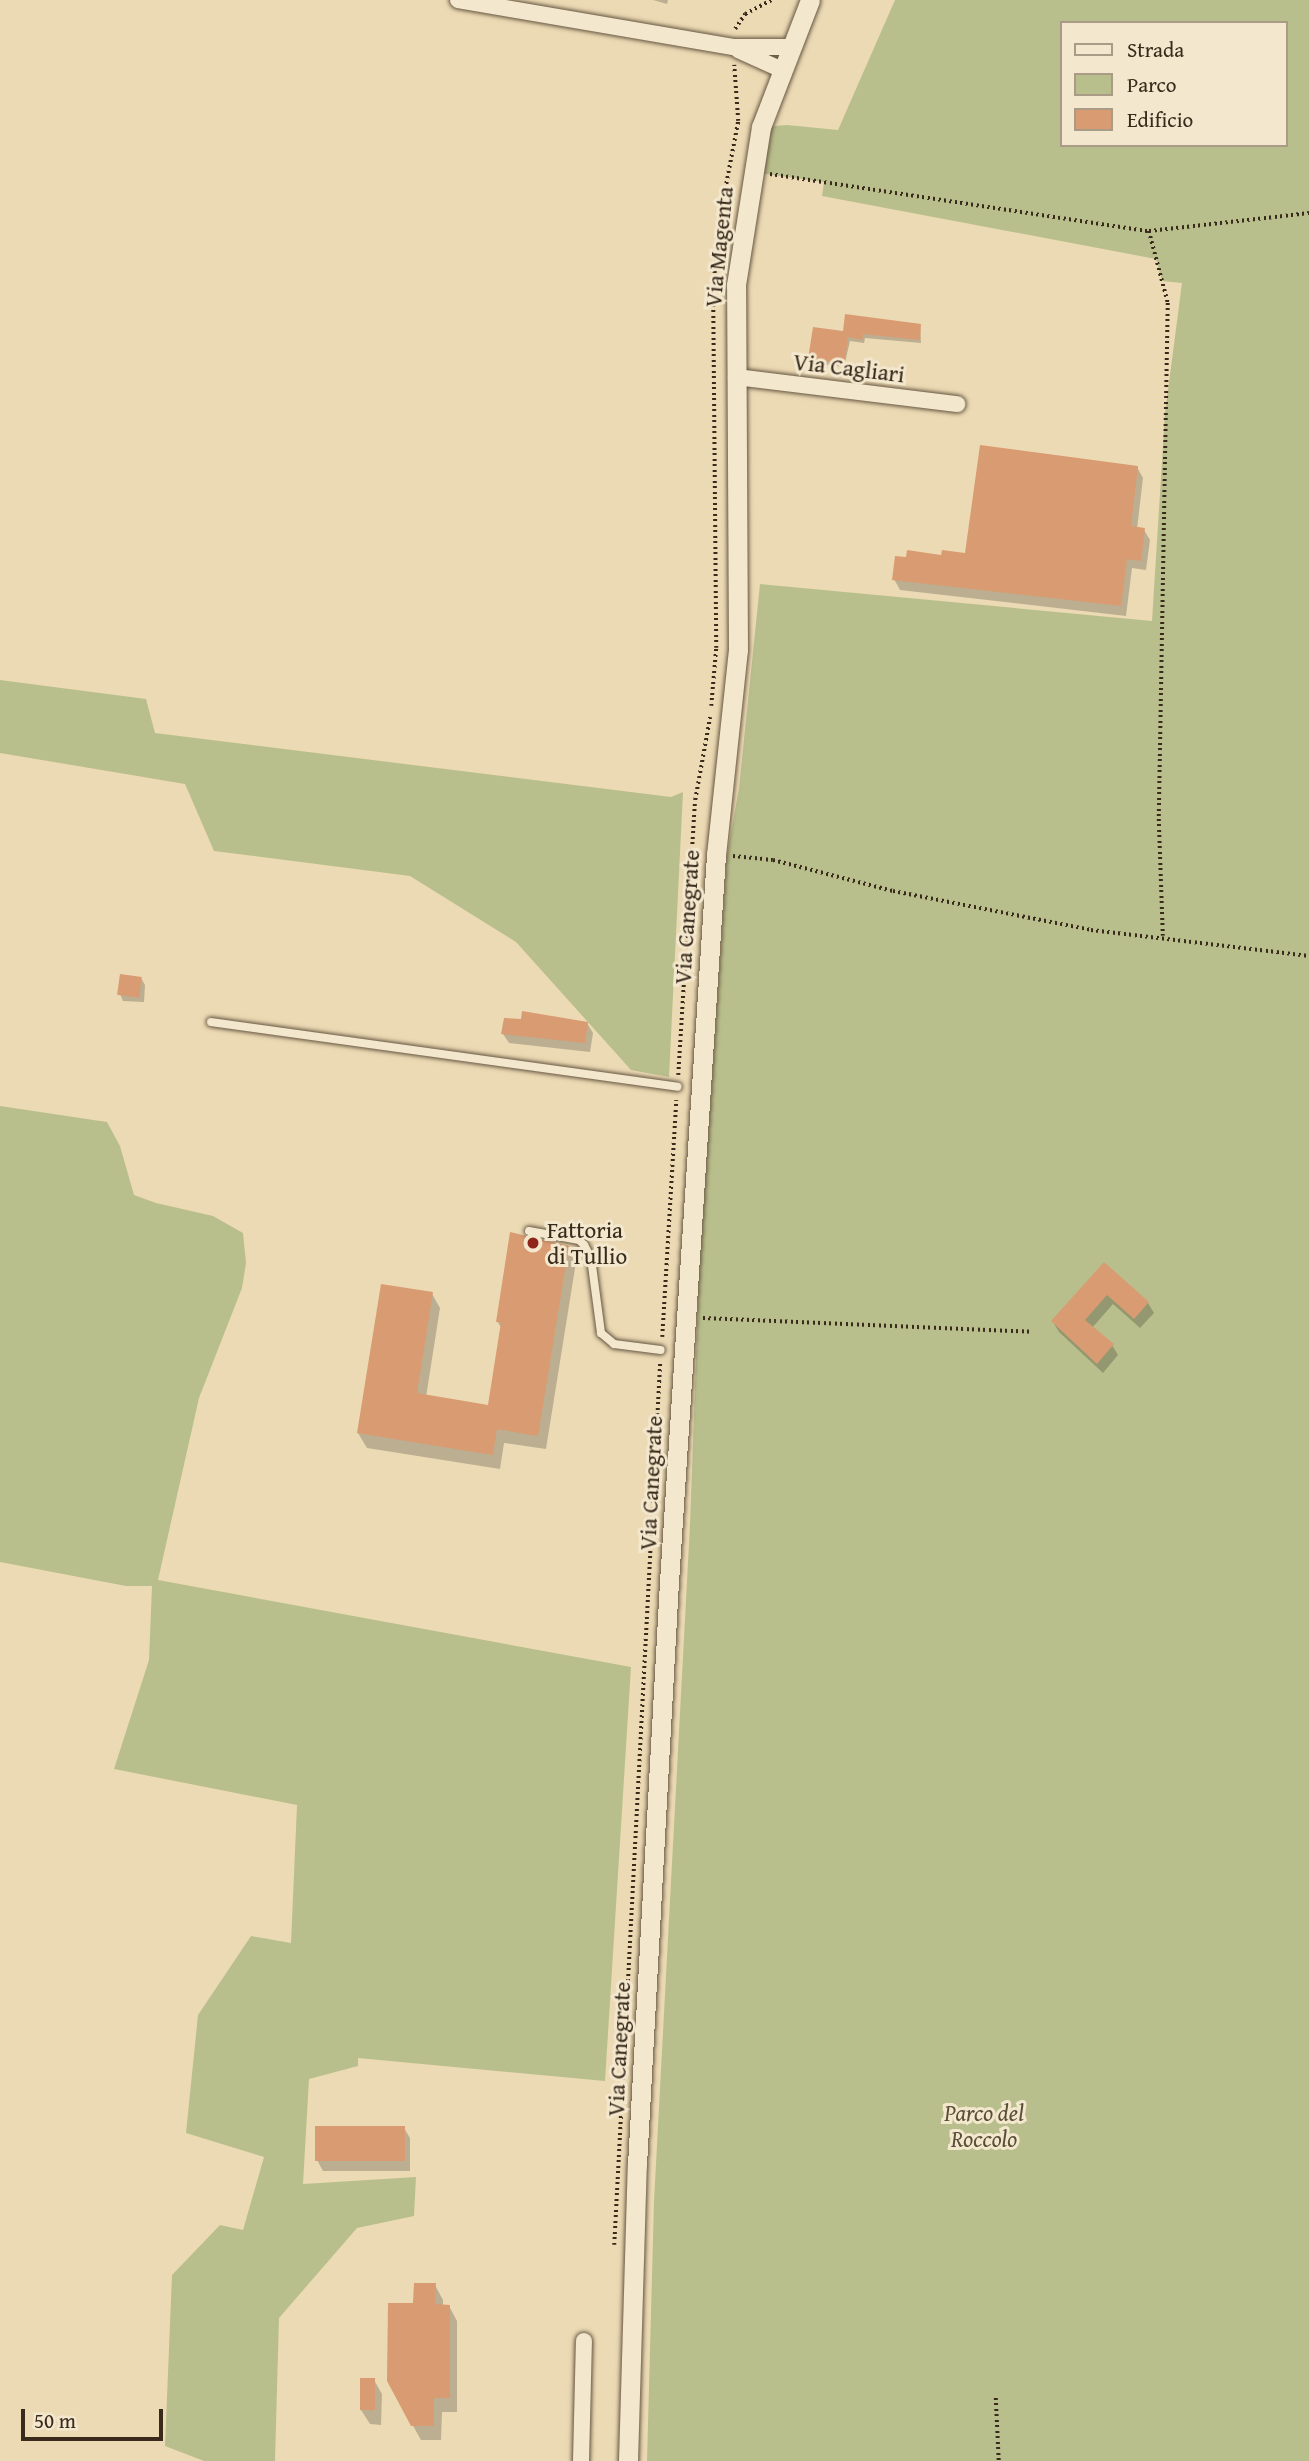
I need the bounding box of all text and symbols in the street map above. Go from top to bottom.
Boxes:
legend [1060,21,1288,147]
text: Strada [1127,34,1184,65]
text: Parco [1127,69,1177,100]
text: Edificio [1127,104,1193,135]
street label: Via Magenta [699,185,739,309]
street label: Via Cagliari [792,347,906,389]
street label: Via Canegrate [669,849,705,985]
place label: Fattoria di Tullio [547,1216,627,1270]
marker: Fattoria di Tullio [525,1235,541,1251]
street label: Via Canegrate [634,1415,668,1551]
street label: Via Canegrate [602,1981,636,2117]
park label: Parco del Roccolo [944,2099,1024,2153]
scale bar [24,2394,166,2438]
text: 50 m [34,2405,76,2436]

